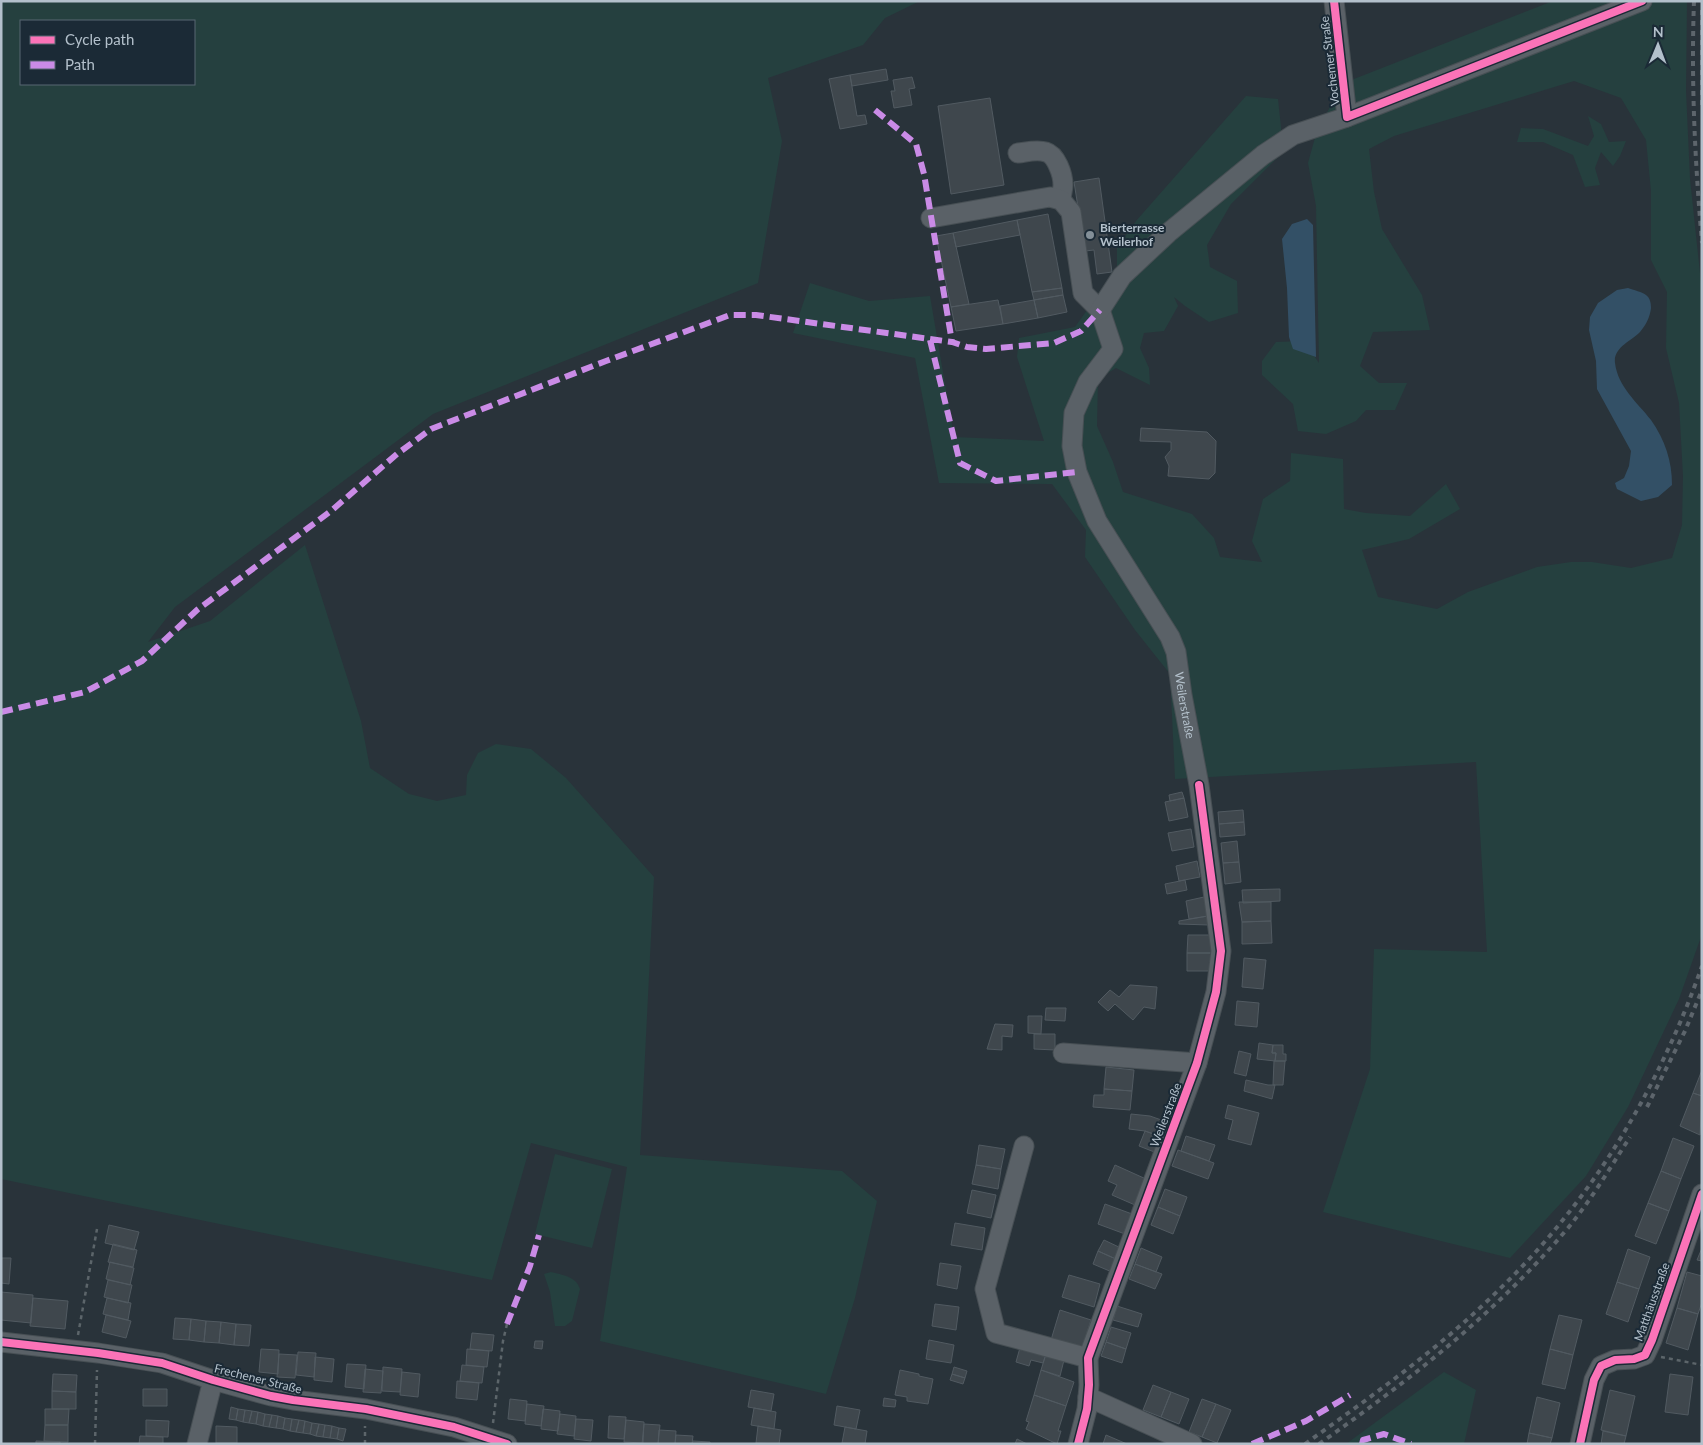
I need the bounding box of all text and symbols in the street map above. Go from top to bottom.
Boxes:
street label: Vochemer Straße [1317,15,1342,107]
legend [20,20,195,85]
north arrow [1633,20,1683,70]
text: N [1653,23,1664,40]
text: Cycle path [65,30,134,48]
text: Path [65,55,95,73]
place label: Bierterrasse Weilerhof [1100,220,1165,249]
marker: Bierterrasse Weilerhof [1084,229,1096,241]
street label: Weilerstraße [1172,671,1198,740]
street label: Weilerstraße [1146,1081,1185,1149]
street label: Matthäusstraße [1630,1260,1673,1343]
street label: Frechener Straße [213,1360,304,1397]

